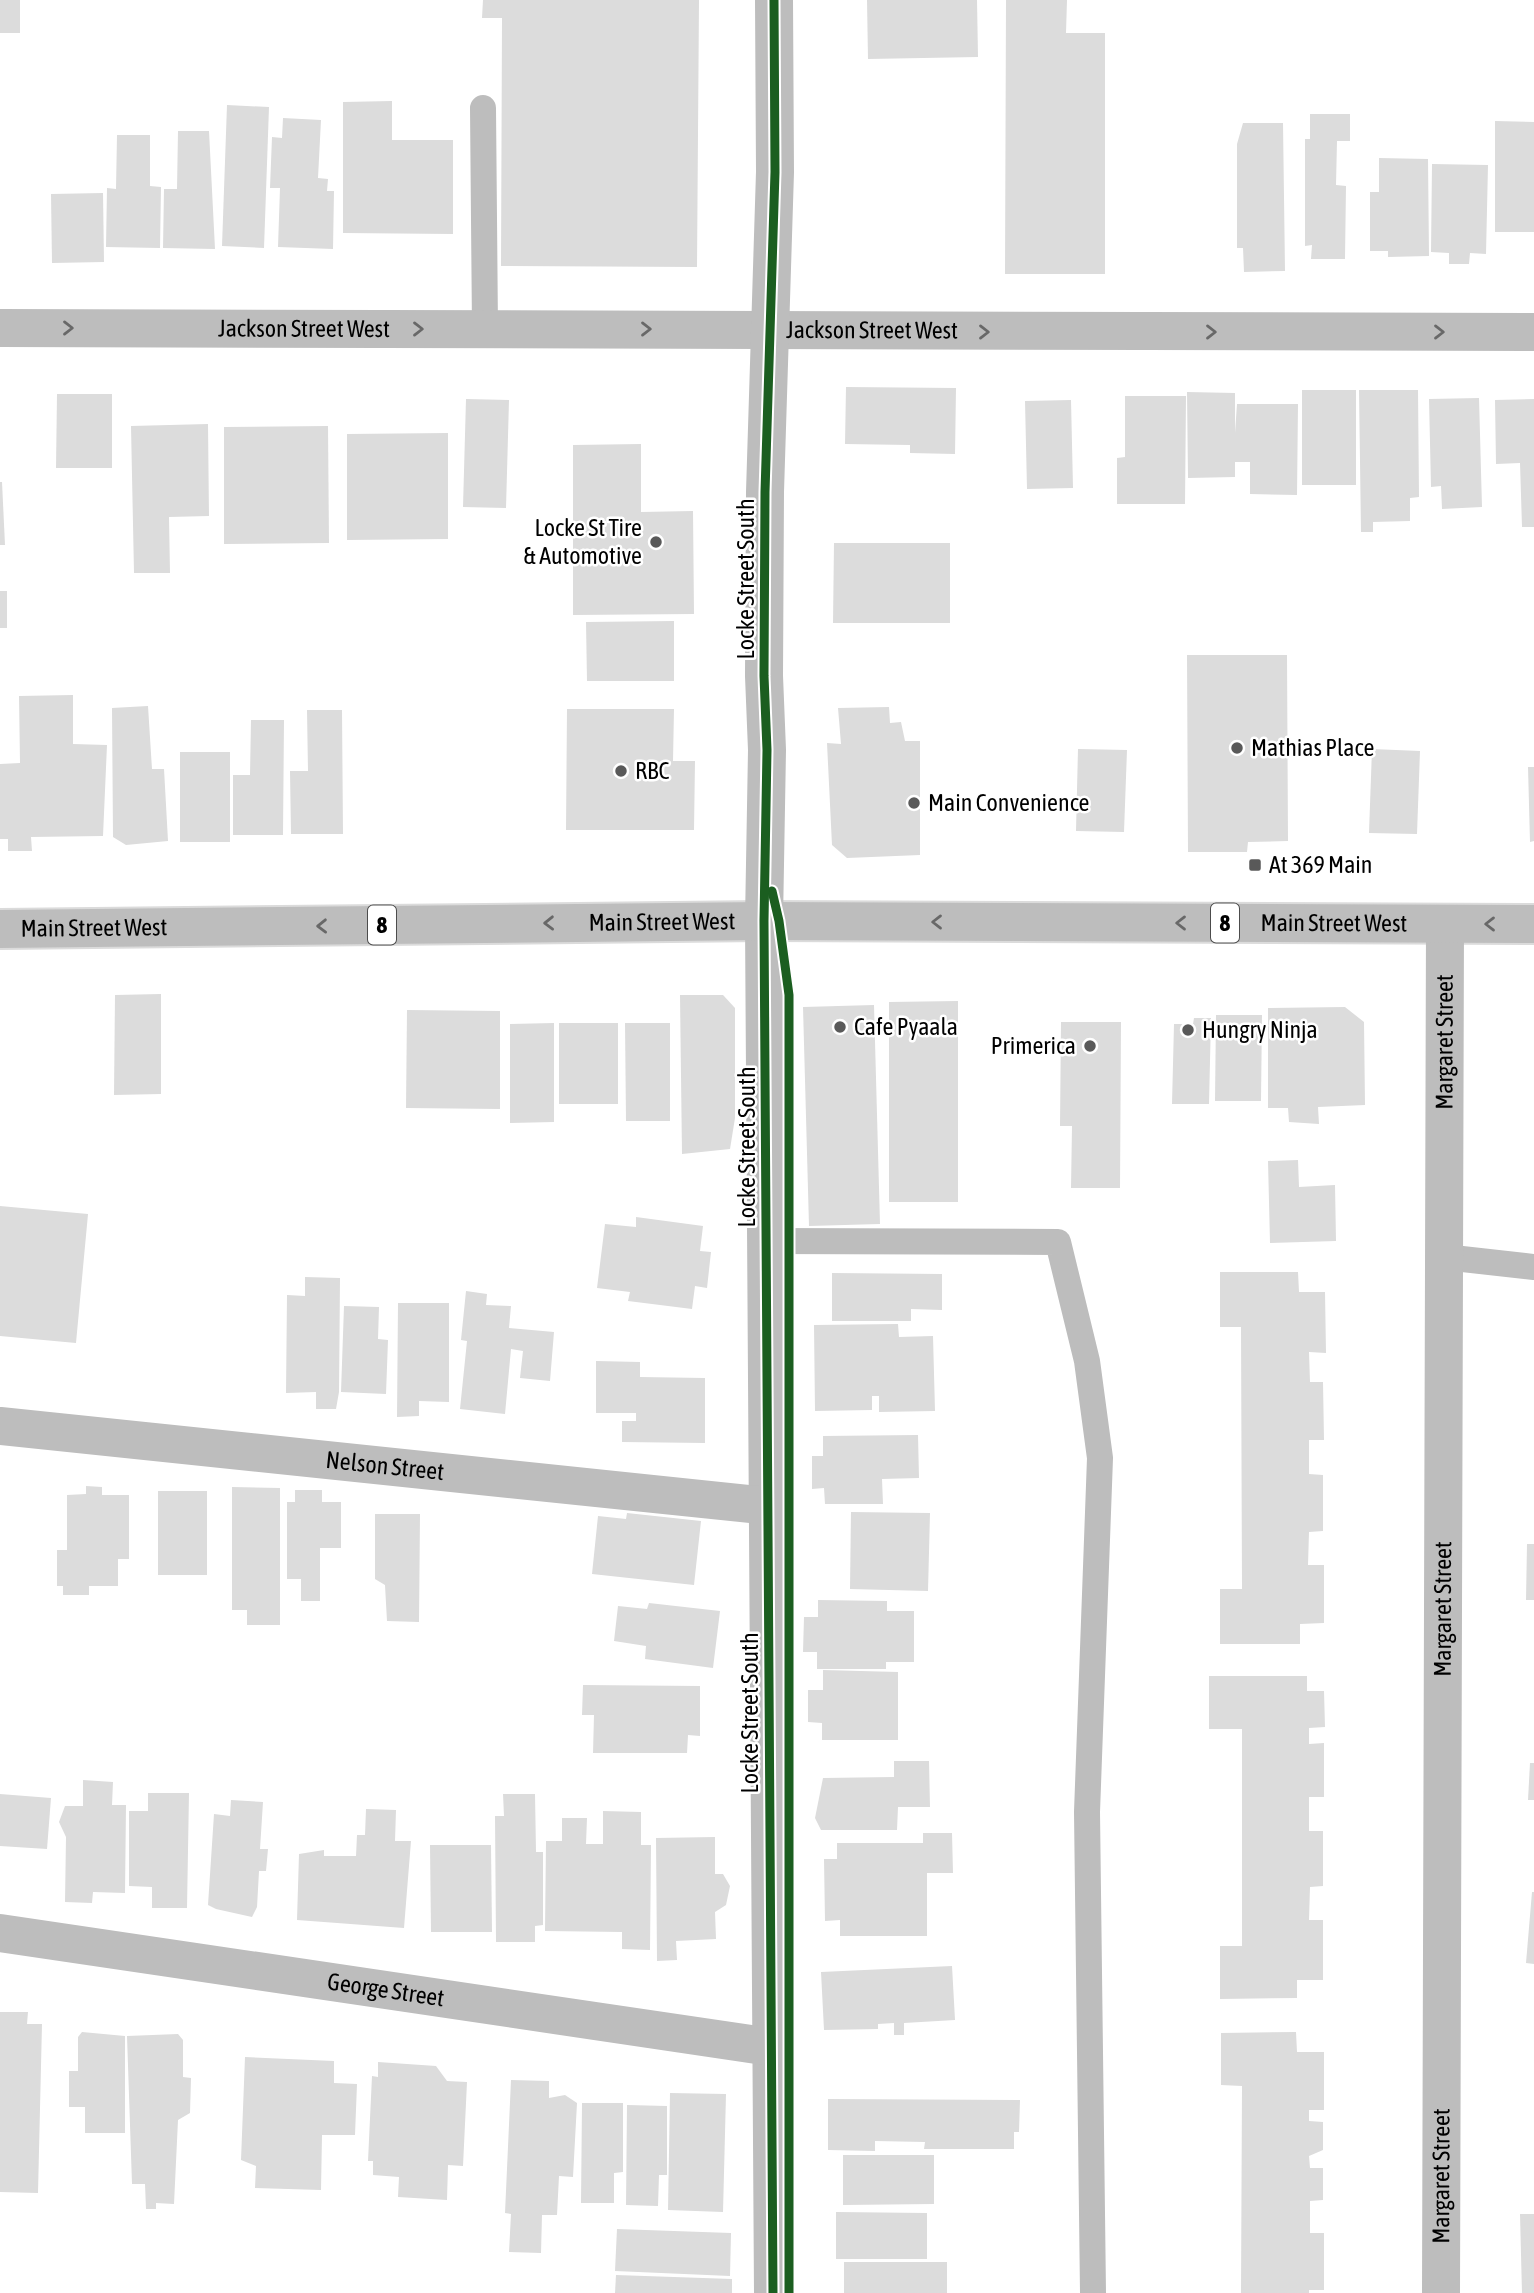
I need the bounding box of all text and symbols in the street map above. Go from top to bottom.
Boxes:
street label: Jackson Street West [218,315,390,342]
street label: Jackson Street West [786,316,958,343]
one-way arrow [63,320,74,336]
one-way arrow [413,321,424,337]
one-way arrow [641,321,651,337]
one-way arrow [979,324,990,340]
one-way arrow [1207,324,1217,340]
one-way arrow [1434,324,1445,340]
street label: Locke Street South [732,498,759,660]
place label: Locke St Tire & Automotive [523,514,642,569]
marker: Locke St Tire & Automotive [648,534,664,550]
place label: Mathias Place [1251,734,1374,761]
marker: Mathias Place [1229,740,1245,756]
place label: RBC [635,757,669,784]
marker: RBC [613,763,629,779]
place label: Main Convenience [928,789,1089,816]
marker: Main Convenience [906,795,922,811]
place label: At 369 Main [1269,851,1373,878]
marker: At 369 Main [1247,857,1263,873]
road number: 8 [1211,904,1239,942]
road number: 8 [368,906,396,944]
street label: Main Street West [588,907,736,936]
street label: Main Street West [1261,909,1407,937]
street label: Main Street West [20,913,168,942]
one-way arrow [932,914,942,930]
one-way arrow [1175,915,1186,931]
one-way arrow [543,916,554,931]
one-way arrow [1484,916,1494,932]
one-way arrow [316,918,326,934]
street label: Margaret Street [1430,974,1458,1110]
place label: Cafe Pyaala [854,1013,958,1040]
place label: Hungry Ninja [1202,1016,1318,1043]
marker: Cafe Pyaala [832,1019,848,1035]
marker: Hungry Ninja [1180,1022,1196,1038]
place label: Primerica [991,1032,1076,1059]
marker: Primerica [1082,1038,1098,1054]
street label: Locke Street South [733,1066,760,1228]
street label: Nelson Street [324,1446,446,1485]
street label: Margaret Street [1429,1541,1456,1677]
street label: Locke Street South [736,1632,763,1794]
street label: George Street [326,1968,446,2012]
street label: Margaret Street [1427,2108,1455,2244]

